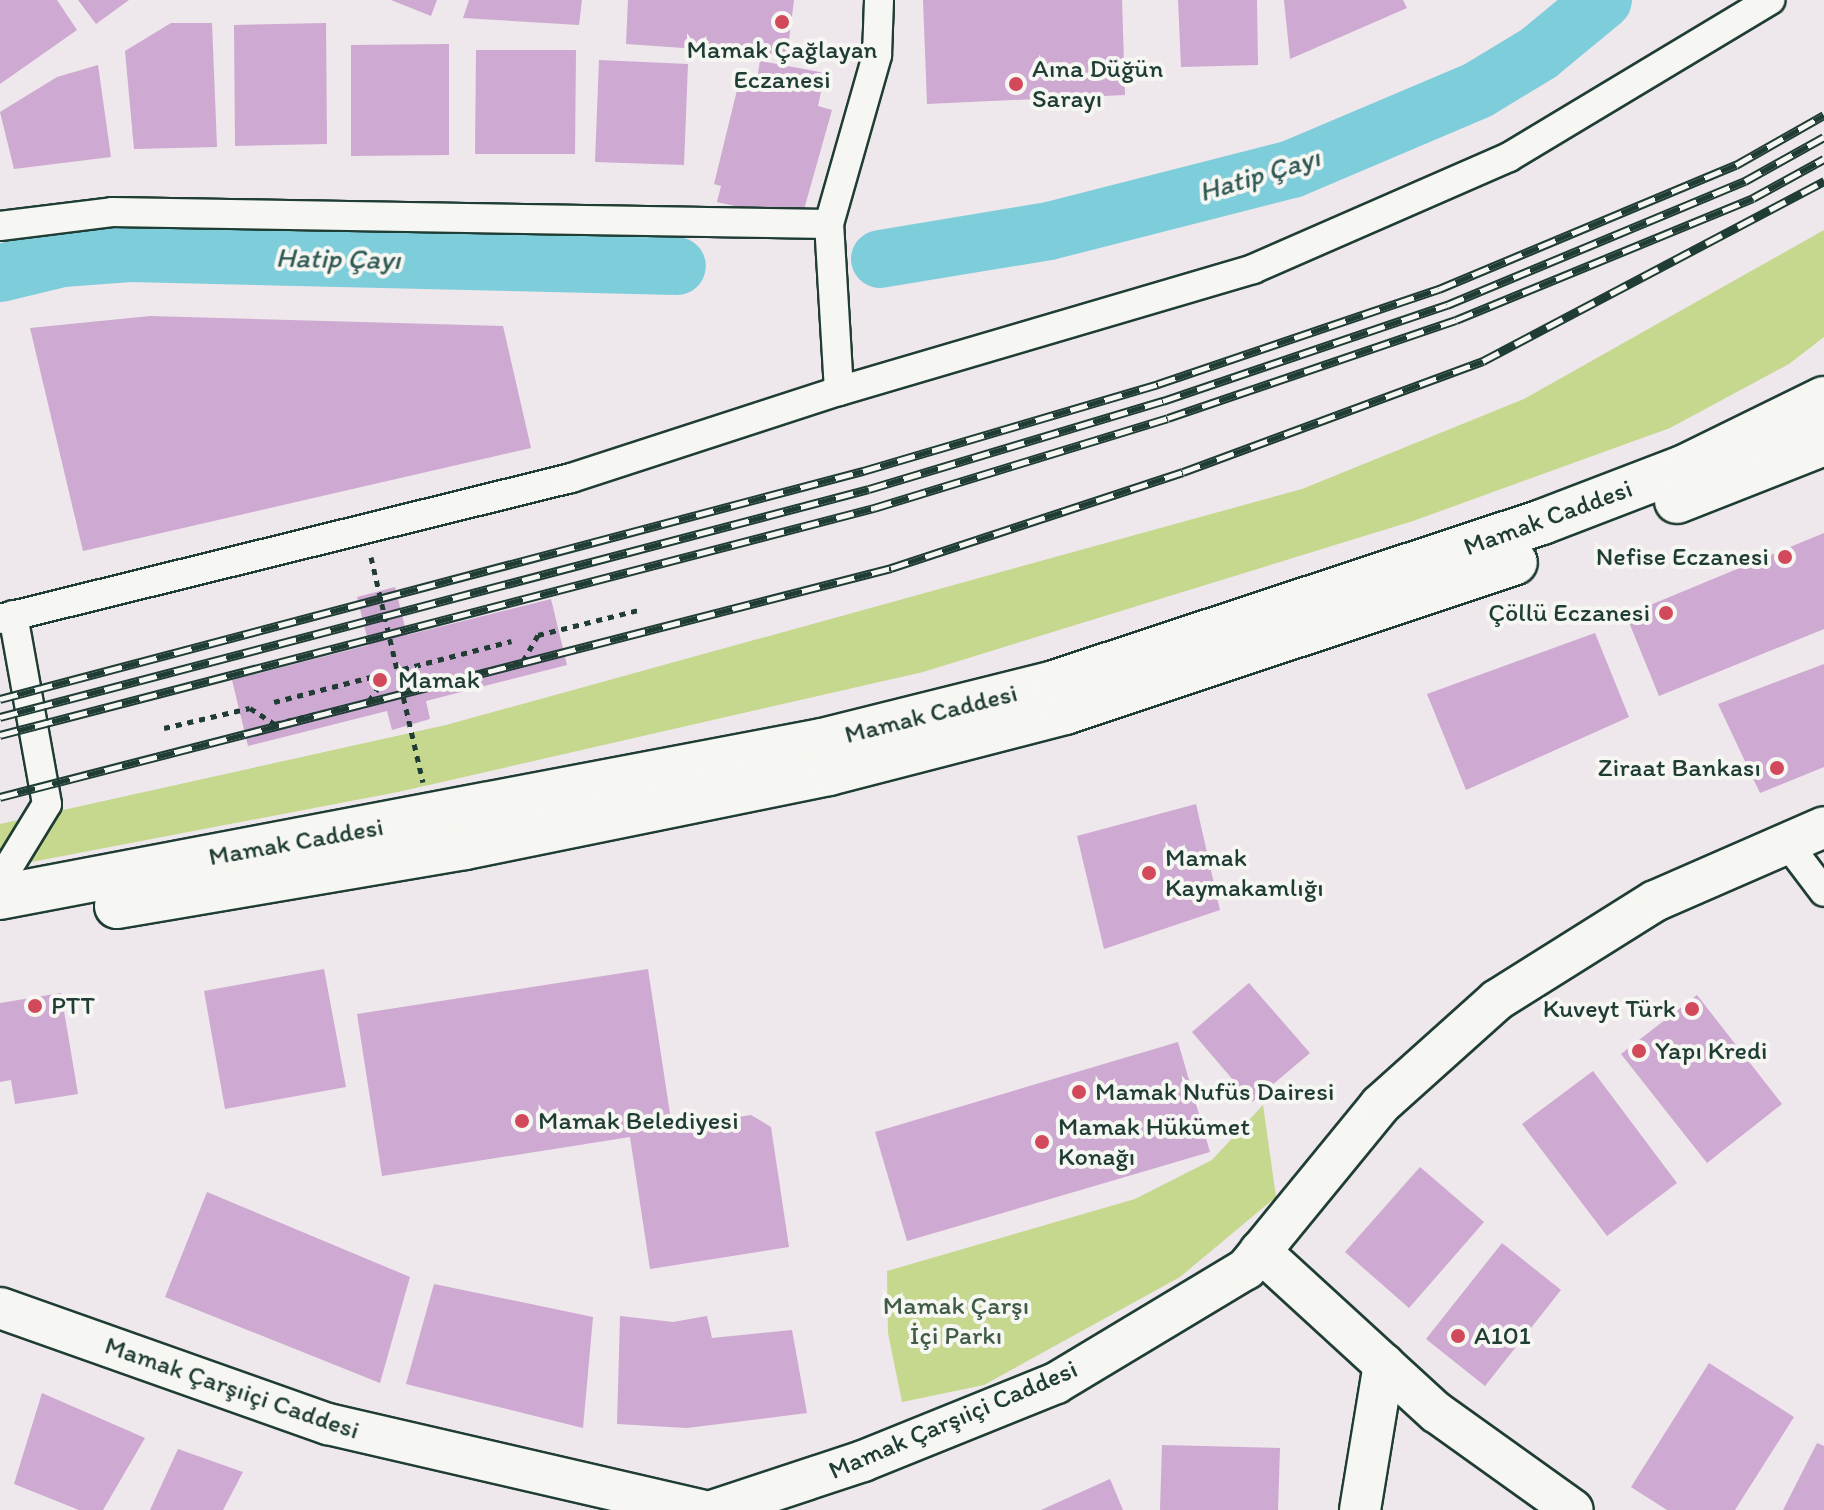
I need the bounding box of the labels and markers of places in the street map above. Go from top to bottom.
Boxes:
marker: Mamak Çağlayan Eczanesi [773,13,791,31]
place label: Mamak Çağlayan Eczanesi [686,34,878,96]
place label: Aına Düğün Sarayı [1032,53,1163,114]
marker: Aına Düğün Sarayı [1007,75,1025,93]
place label: Nefise Eczanesi [1596,541,1769,573]
marker: Nefise Eczanesi [1776,548,1794,566]
place label: Çöllü Eczanesi [1488,597,1650,629]
marker: Çöllü Eczanesi [1657,604,1675,622]
place label: Mamak [398,664,480,696]
marker: Mamak [369,669,391,691]
place label: Ziraat Bankası [1598,752,1761,784]
marker: Ziraat Bankası [1768,759,1786,777]
place label: Mamak Kaymakamlığı [1165,842,1324,904]
marker: Mamak Kaymakamlığı [1140,864,1158,882]
place label: PTT [51,990,95,1022]
place label: Kuveyt Türk [1543,993,1676,1025]
marker: PTT [26,997,44,1015]
marker: Kuveyt Türk [1683,1000,1701,1018]
place label: Yapı Kredi [1655,1035,1767,1067]
marker: Yapı Kredi [1630,1042,1648,1060]
place label: Mamak Nufüs Dairesi [1095,1076,1335,1108]
marker: Mamak Nufüs Dairesi [1070,1083,1088,1101]
place label: Mamak Belediyesi [538,1105,738,1137]
place label: Mamak Hükümet Konağı [1058,1111,1249,1172]
marker: Mamak Belediyesi [513,1112,531,1130]
marker: Mamak Hükümet Konağı [1033,1133,1051,1151]
place label: A101 [1474,1320,1531,1352]
marker: A101 [1449,1327,1467,1345]

